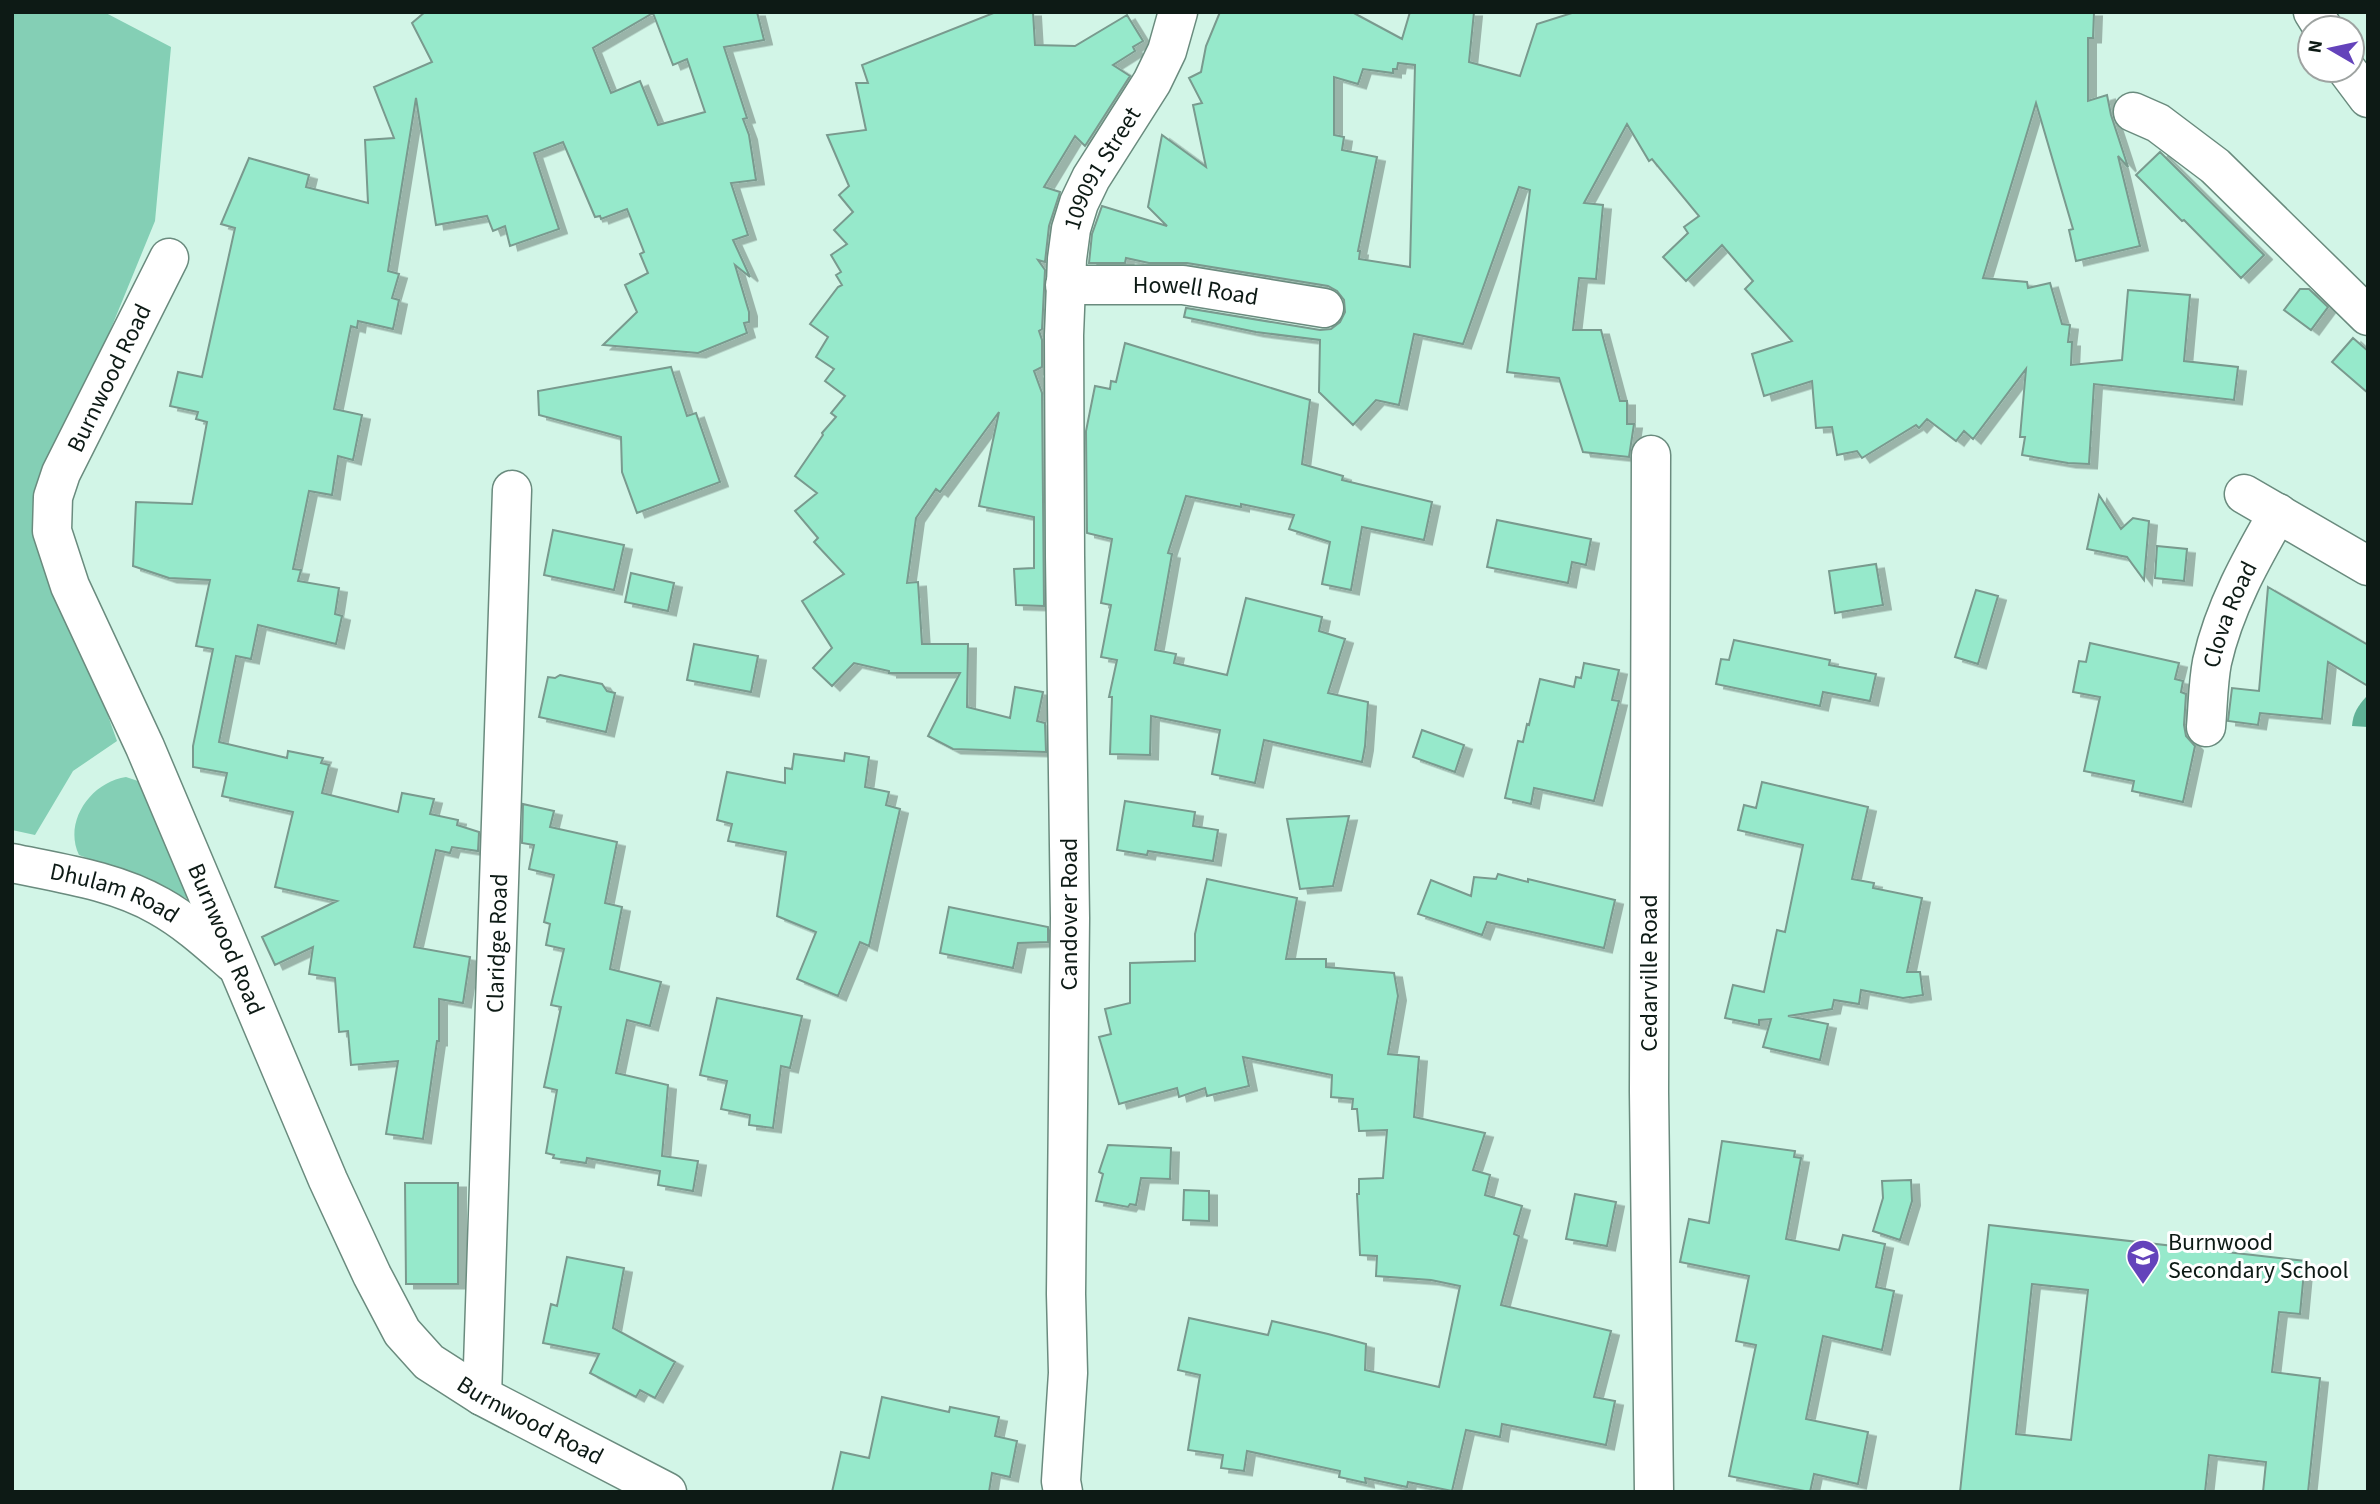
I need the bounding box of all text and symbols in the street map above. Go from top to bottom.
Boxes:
north arrow [2296,14,2366,84]
text: N [2301,38,2330,55]
street label: 109091 Street [1055,100,1150,234]
street label: Howell Road [1133,268,1261,315]
street label: Burnwood Road [58,298,161,458]
street label: Clova Road [2194,555,2266,671]
street label: Candover Road [1052,838,1087,990]
street label: Dhulam Road [47,854,186,932]
street label: Burnwood Road [178,858,273,1021]
street label: Claridge Road [478,873,517,1014]
street label: Cedarville Road [1632,894,1667,1052]
place label: Burnwood Secondary School [2168,1225,2349,1288]
school or university icon: Burnwood Secondary School [2124,1237,2162,1286]
street label: Burnwood Road [450,1367,610,1474]

